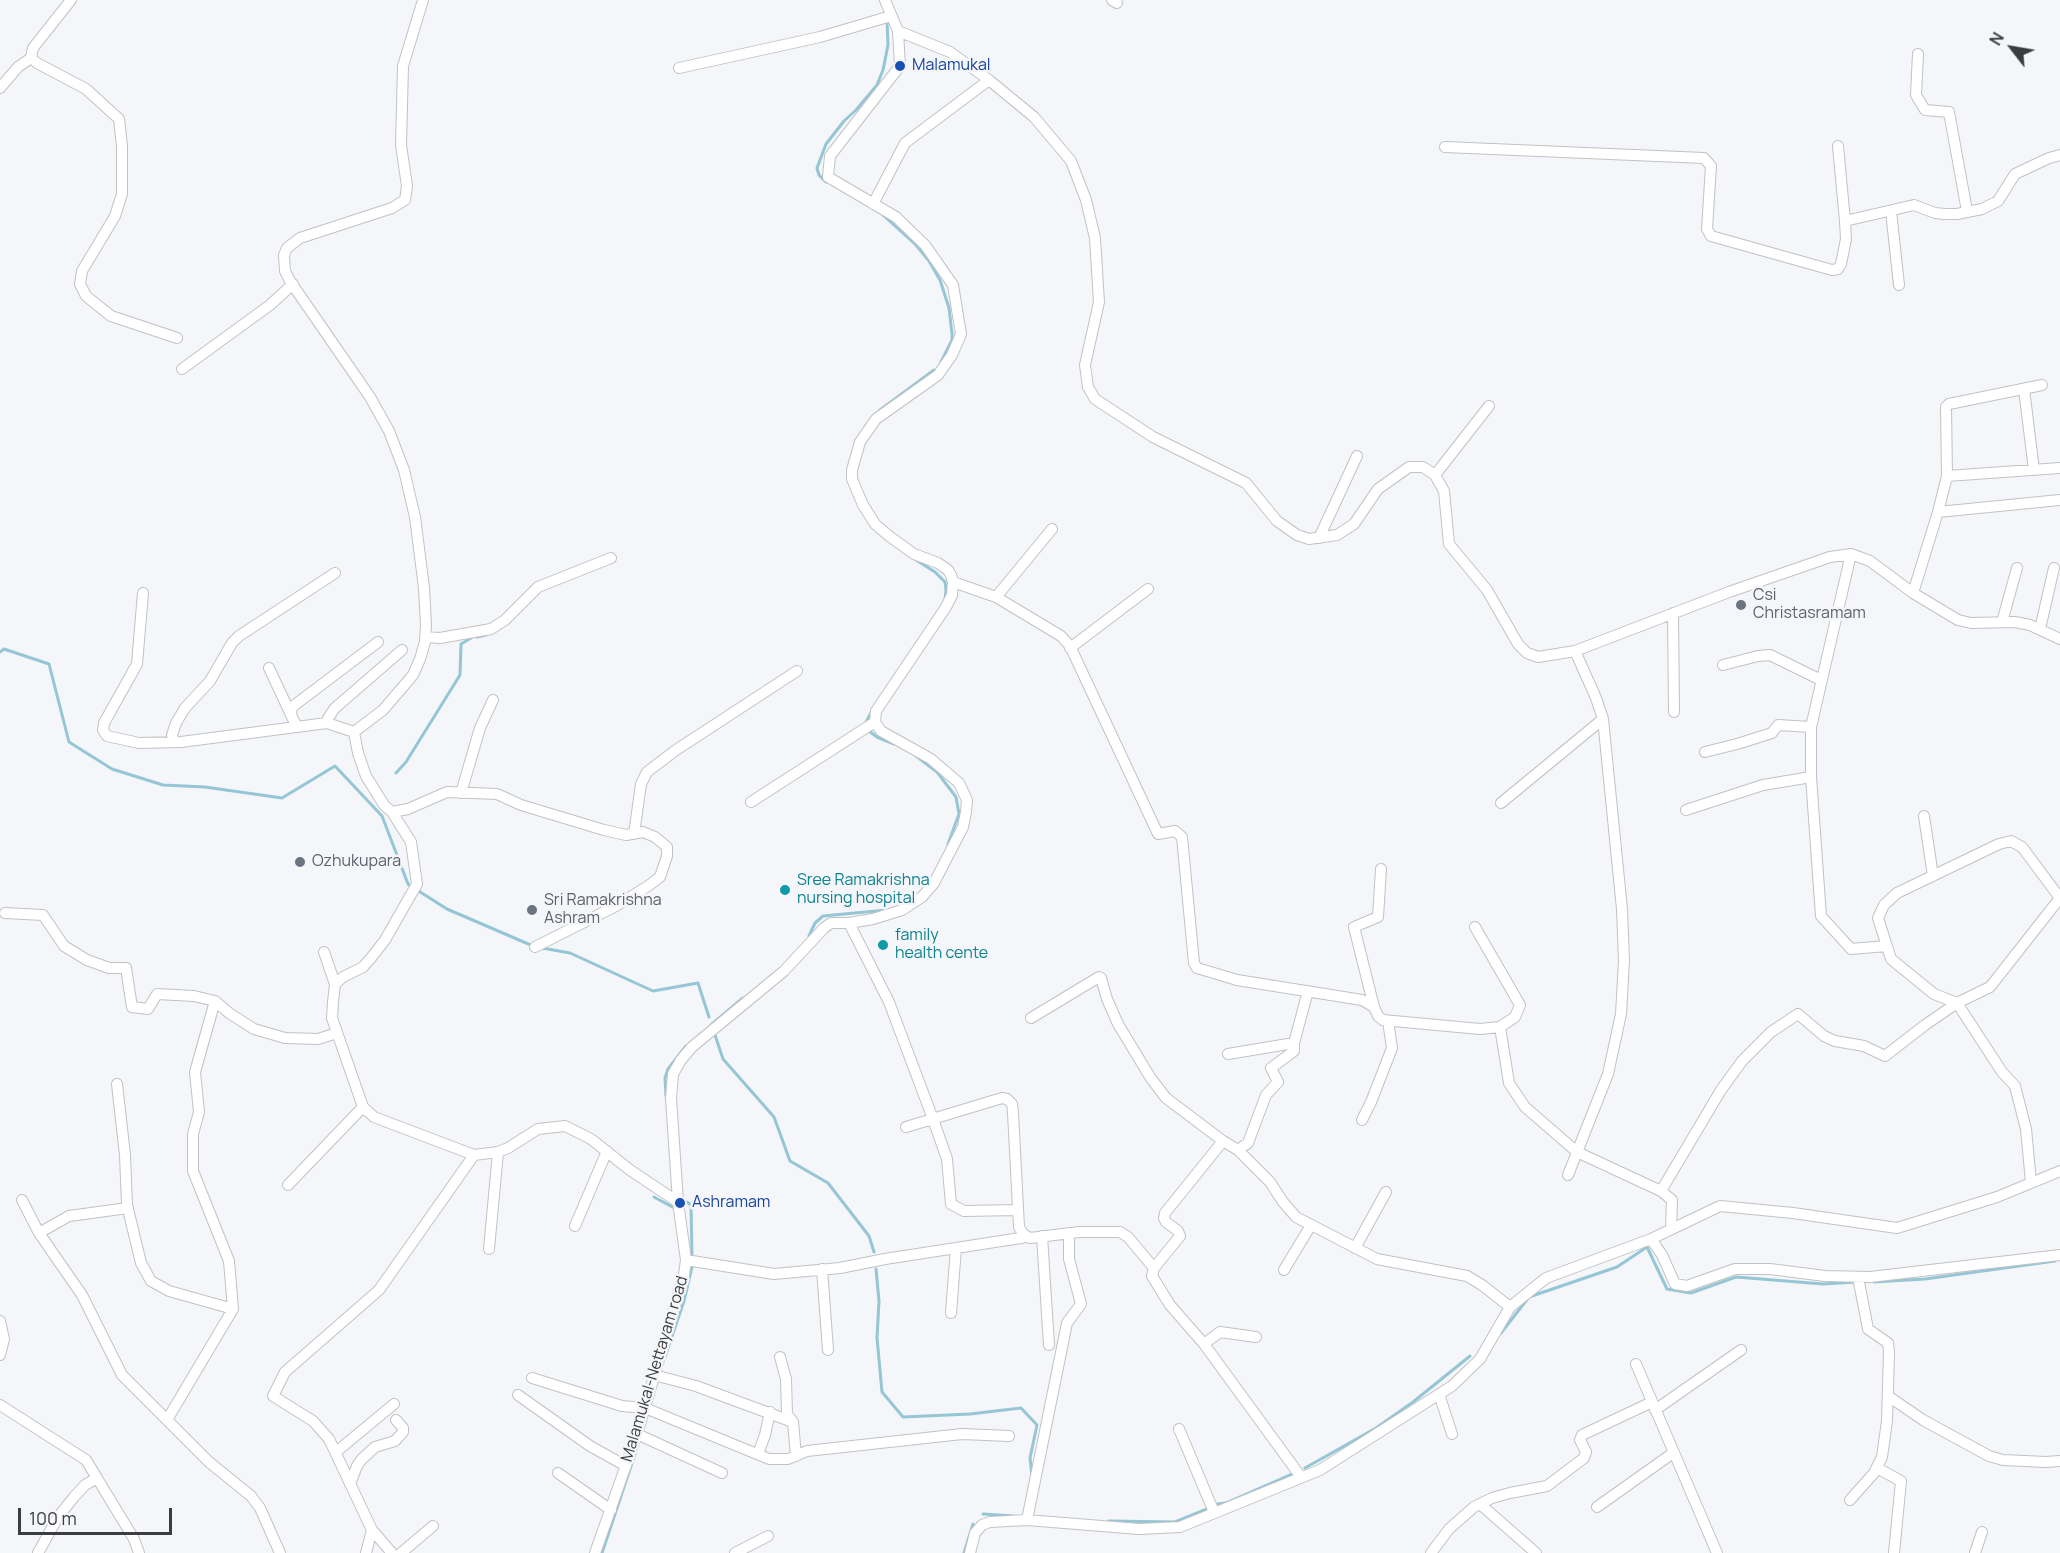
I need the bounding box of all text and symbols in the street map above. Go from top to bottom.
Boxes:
north arrow [1982,18,2042,78]
text: N [1984,28,2009,49]
place label: Malamukal [912,56,991,76]
marker: Malamukal [893,59,907,73]
place label: Csi Christasramam [1753,586,1866,624]
marker: Csi Christasramam [1734,598,1748,612]
place label: Ozhukupara [312,852,401,872]
marker: Ozhukupara [293,855,307,869]
place label: Sree Ramakrishna nursing hospital [797,871,930,909]
marker: Sree Ramakrishna nursing hospital [778,883,792,897]
place label: Sri Ramakrishna Ashram [544,891,662,929]
marker: Sri Ramakrishna Ashram [525,903,539,917]
place label: family health cente [895,926,988,964]
marker: family health cente [876,938,890,952]
place label: Ashramam [692,1193,770,1213]
marker: Ashramam [673,1196,687,1210]
street label: Malamukal-Nettayam road [618,1274,692,1464]
scale bar [21,1496,176,1534]
text: 100 m [29,1506,77,1530]

